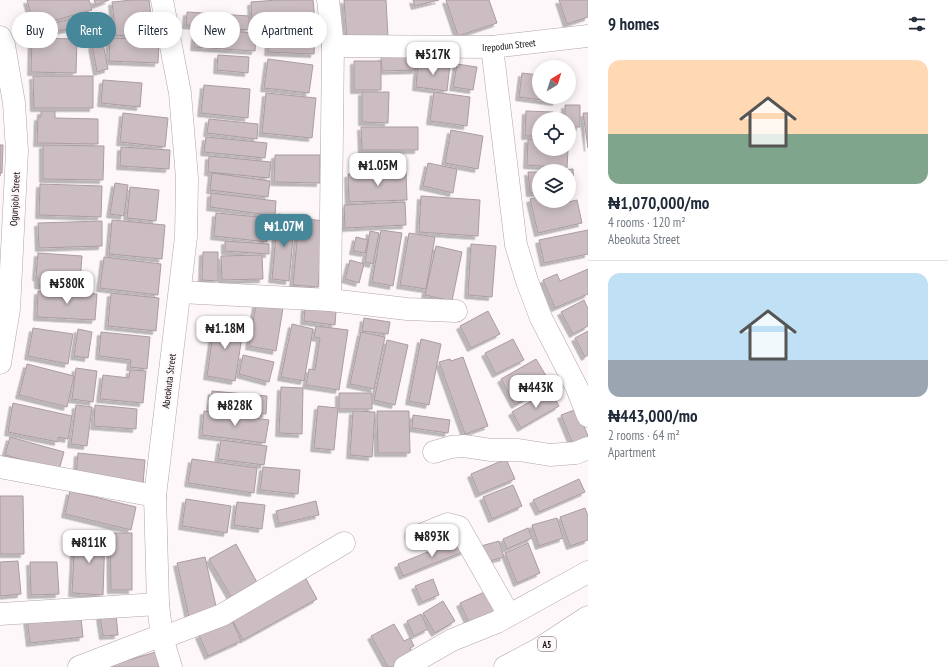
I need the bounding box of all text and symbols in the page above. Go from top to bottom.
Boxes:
chip: Buy [12,12,58,48]
chip: Rent [66,12,116,48]
chip: Filters [124,12,182,48]
chip: New [190,12,240,48]
chip: Apartment [248,12,327,48]
text: 9 homes [608,13,659,35]
icon: filters [906,13,928,35]
street label: Irepodun Street [482,36,537,54]
pin: ₦517K [405,42,461,76]
text: ₦517K [416,46,450,63]
north arrow [532,60,576,104]
map controls [532,60,576,208]
icon: home [732,86,804,158]
button: locate [532,112,576,156]
pin: ₦1.05M [345,153,411,187]
text: ₦1.05M [358,157,398,174]
button: layers [532,164,576,208]
street label: Ogunjobi Street [7,171,23,226]
text: ₦1,070,000/mo [608,192,709,214]
pin: ₦1.07M [251,214,317,248]
text: 4 rooms · 120 m² [608,214,686,231]
text: ₦1.07M [264,218,304,235]
text: Abeokuta Street [608,231,680,248]
pin: ₦580K [39,271,95,305]
text: ₦580K [50,275,84,292]
icon: home [732,299,804,371]
pin: ₦1.18M [192,316,258,350]
text: ₦1.18M [205,320,245,337]
street label: Abeokuta Street [159,353,179,409]
pin: ₦443K [508,375,564,409]
text: ₦443K [519,379,553,396]
pin: ₦828K [207,393,263,427]
text: ₦828K [218,397,252,414]
text: ₦443,000/mo [608,405,697,427]
text: 2 rooms · 64 m² [608,427,680,444]
text: Apartment [608,444,656,461]
pin: ₦893K [404,524,460,558]
text: ₦893K [415,528,449,545]
pin: ₦811K [61,530,117,564]
text: ₦811K [72,534,106,551]
road number: A5 [538,637,556,651]

